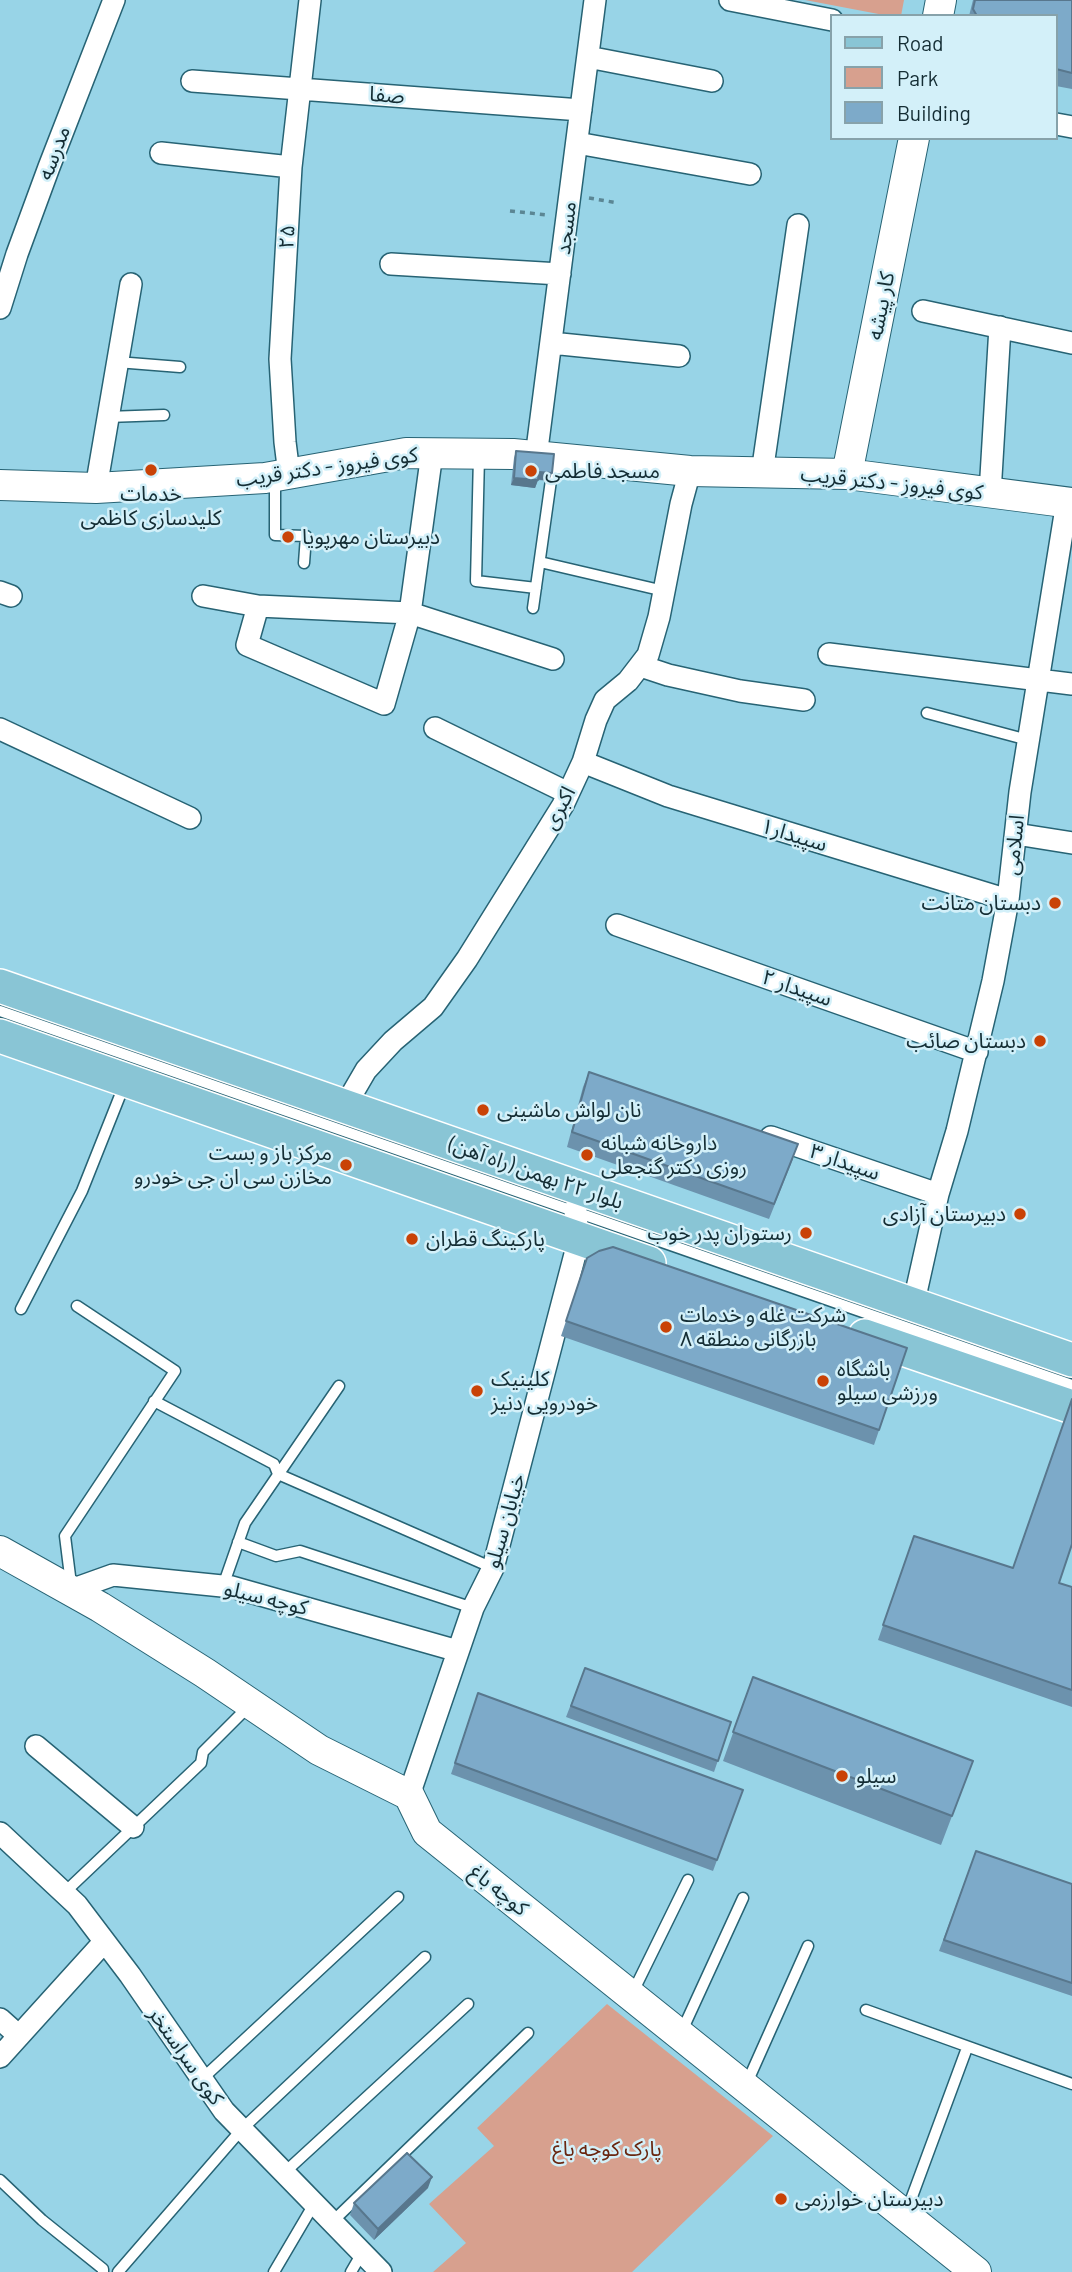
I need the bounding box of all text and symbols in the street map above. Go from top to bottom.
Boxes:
legend [830,14,1058,140]
text: Road [897,30,943,55]
text: Park [897,65,938,90]
street label: صفا [368,81,406,109]
text: Building [897,100,971,125]
street label: مدرسه [32,122,76,184]
street label: مسجد [550,200,582,256]
street label: ۲۵ [274,224,300,250]
street label: کار پیشه [862,270,900,342]
street label: کوی فیروز - دکتر قریب [234,442,420,492]
place label: مسجد فاطمی [545,458,660,484]
street label: کوی فیروز - دکتر قریب [800,461,984,505]
marker: خدمات کلیدسازی کاظمی [143,462,159,478]
marker: مسجد فاطمی [523,463,539,479]
place label: خدمات کلیدسازی کاظمی [81,481,221,531]
place label: دبیرستان مهرپویا [302,524,440,550]
marker: دبیرستان مهرپویا [280,529,296,545]
street label: اکبری [537,782,581,834]
street label: سپیدار۱ [758,813,830,857]
street label: اسلامی [998,814,1030,876]
place label: دبستان متانت [921,890,1041,916]
marker: دبستان متانت [1047,895,1063,911]
street label: سپیدار ۲ [759,964,835,1012]
place label: دبستان صائب [906,1028,1026,1054]
marker: دبستان صائب [1032,1033,1048,1049]
place label: نان لواش ماشینی [497,1097,641,1123]
marker: نان لواش ماشینی [475,1102,491,1118]
place label: داروخانه شبانه روزی دکتر گنجعلی [601,1130,747,1180]
street label: بلوار ۲۲ بهمن (راه آهن) [445,1131,627,1215]
street label: سپیدار ۳ [807,1138,883,1186]
place label: مرکز باز و بست مخازن سی ان جی خودرو [134,1140,332,1190]
marker: داروخانه شبانه روزی دکتر گنجعلی [579,1147,595,1163]
marker: مرکز باز و بست مخازن سی ان جی خودرو [338,1157,354,1173]
place label: دبیرستان آزادی [883,1201,1006,1227]
marker: دبیرستان آزادی [1012,1206,1028,1222]
place label: رستوران پدر خوب [647,1220,792,1246]
marker: رستوران پدر خوب [798,1225,814,1241]
place label: پارکینگ قطران [426,1226,545,1252]
marker: پارکینگ قطران [404,1231,420,1247]
place label: شرکت غله و خدمات بازرگانی منطقه ۸ [680,1302,846,1352]
marker: شرکت غله و خدمات بازرگانی منطقه ۸ [658,1319,674,1335]
place label: باشگاه ورزشی سیلو [837,1356,938,1406]
place label: کلینیک خودرویی دنیز [491,1366,598,1416]
marker: باشگاه ورزشی سیلو [815,1373,831,1389]
marker: کلینیک خودرویی دنیز [469,1383,485,1399]
street label: خیابان سیلو [479,1471,531,1571]
street label: کوچه سیلو [221,1575,311,1621]
place label: سیلو [856,1763,897,1789]
marker: سیلو [834,1768,850,1784]
street label: کوچه باغ [465,1859,533,1921]
street label: کوی سراستخر [143,2002,229,2110]
park label: پارک کوچه باغ [552,2136,662,2162]
place label: دبیرستان خوارزمی [795,2186,944,2212]
marker: دبیرستان خوارزمی [773,2191,789,2207]

